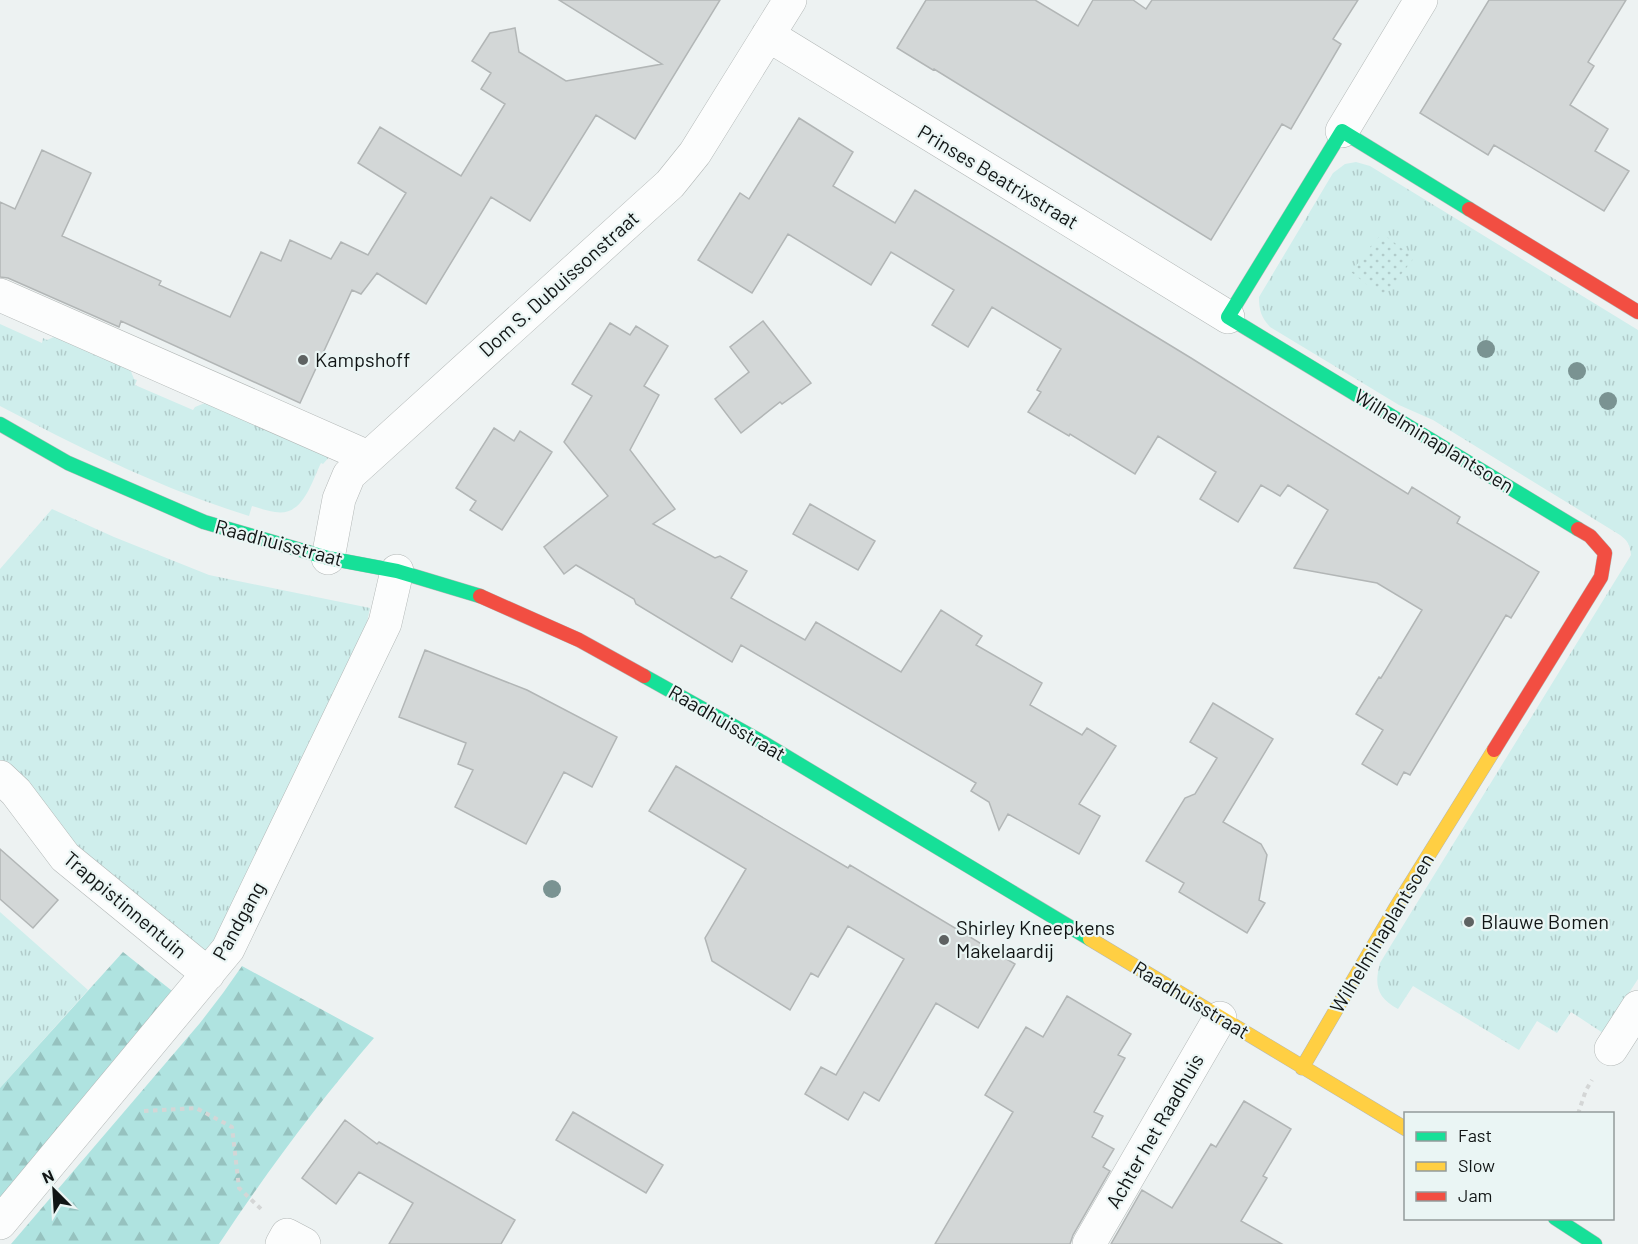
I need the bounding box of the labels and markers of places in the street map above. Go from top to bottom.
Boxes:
place label: Kampshoff [315,347,410,371]
marker: Kampshoff [296,353,310,367]
place label: Blauwe Bomen [1481,909,1609,933]
place label: Shirley Kneepkens Makelaardij [956,915,1115,962]
marker: Blauwe Bomen [1462,915,1476,929]
marker: Shirley Kneepkens Makelaardij [937,933,951,947]

